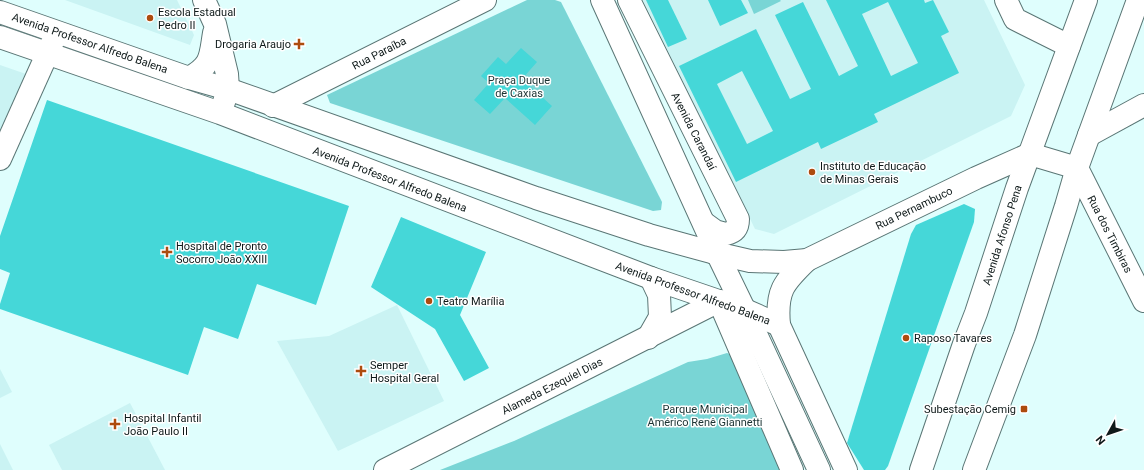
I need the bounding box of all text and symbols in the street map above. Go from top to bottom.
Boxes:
place label: Escola Estadual Pedro II [158,6,236,32]
street label: Avenida Professor Alfredo Balena [10,11,169,76]
marker: Escola Estadual Pedro II [145,13,155,23]
street label: Rua Paraíba [350,34,408,73]
place label: Drogaria Araujo [215,38,291,51]
marker: Drogaria Araujo [294,39,304,49]
park label: Praça Duque de Caxias [488,74,550,100]
street label: Avenida Carandaí [668,90,719,173]
street label: Avenida Professor Alfredo Balena [311,144,469,215]
place label: Instituto de Educação de Minas Gerais [820,160,926,186]
marker: Instituto de Educação de Minas Gerais [807,167,817,177]
street label: Avenida Afonso Pena [980,183,1025,287]
street label: Rua Pernambuco [874,184,955,233]
street label: Rua dos Timbiras [1084,193,1135,275]
place label: Hospital de Pronto Socorro João XXIII [176,240,267,266]
marker: Hospital de Pronto Socorro João XXIII [161,246,173,258]
street label: Avenida Professor Alfredo Balena [614,259,772,328]
place label: Teatro Marília [437,295,504,308]
marker: Teatro Marília [424,296,434,306]
place label: Raposo Tavares [914,332,992,345]
marker: Raposo Tavares [901,333,911,343]
street label: Alameda Ezequiel Dias [500,355,605,418]
place label: Semper Hospital Geral [370,359,439,385]
marker: Semper Hospital Geral [355,365,367,377]
park label: Parque Municipal Américo Renê Giannetti [647,403,763,429]
place label: Subestação Cemig [924,403,1016,416]
marker: Subestação Cemig [1019,404,1029,414]
place label: Hospital Infantil João Paulo II [124,412,202,438]
north arrow [1088,414,1128,454]
marker: Hospital Infantil João Paulo II [109,418,121,430]
text: N [1093,433,1108,447]

